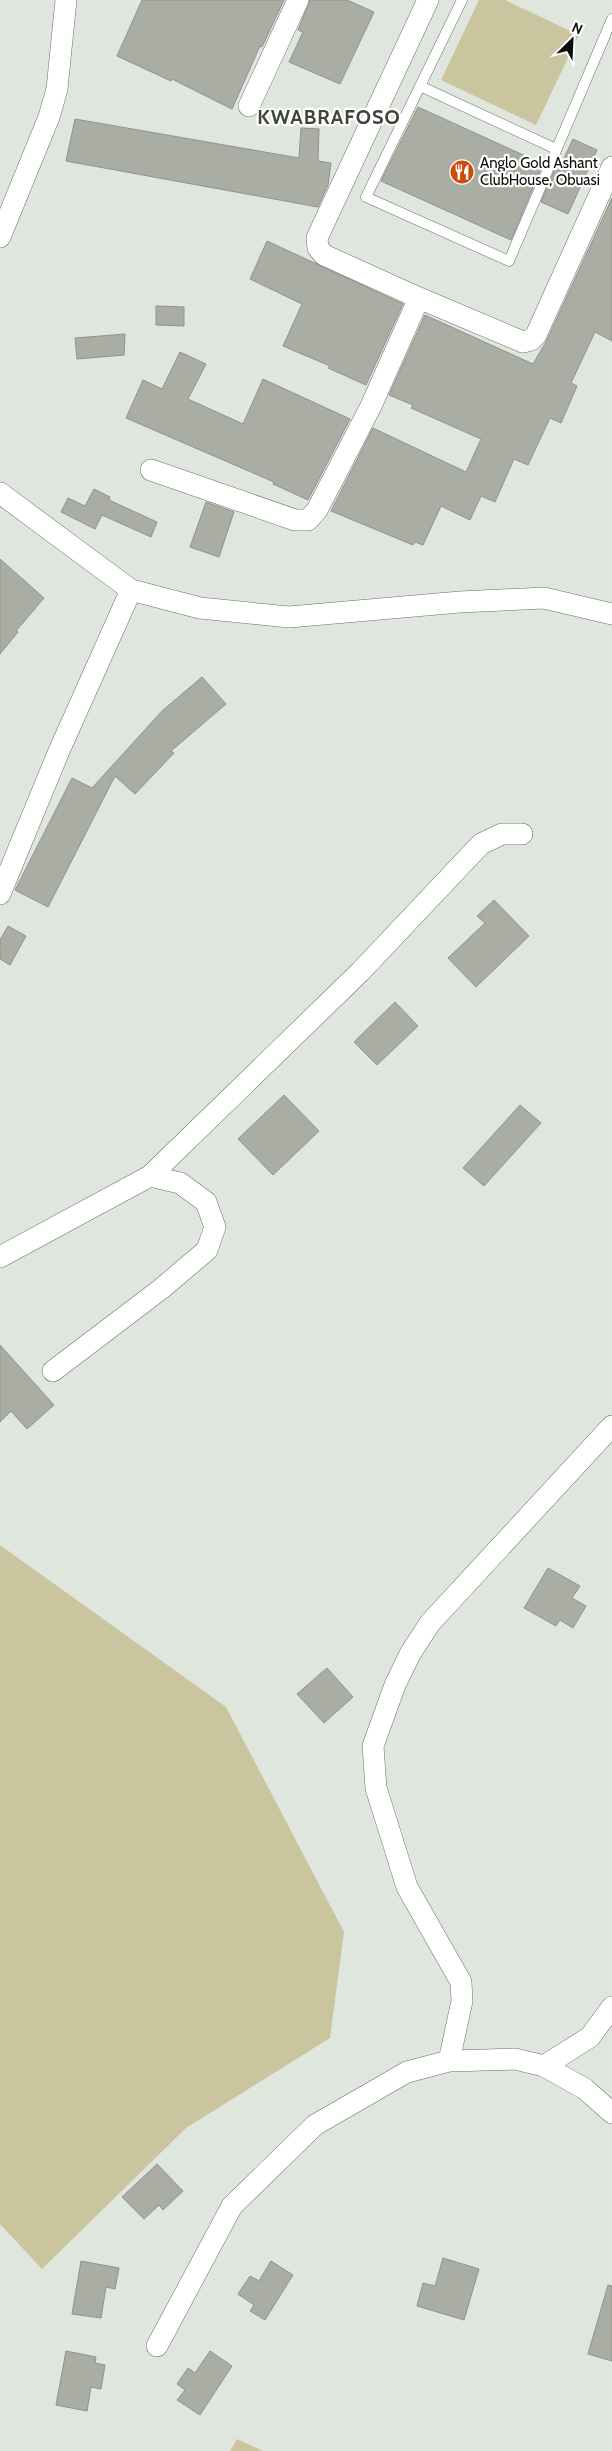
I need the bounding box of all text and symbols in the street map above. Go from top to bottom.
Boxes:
north arrow [547,15,597,65]
text: N [569,18,585,38]
district label: KWABRAFOSO [257,105,401,129]
place label: Anglo Gold Ashant ClubHouse, Obuasi [480,154,600,189]
restaurant icon: Anglo Gold Ashant ClubHouse, Obuasi [449,159,475,185]

